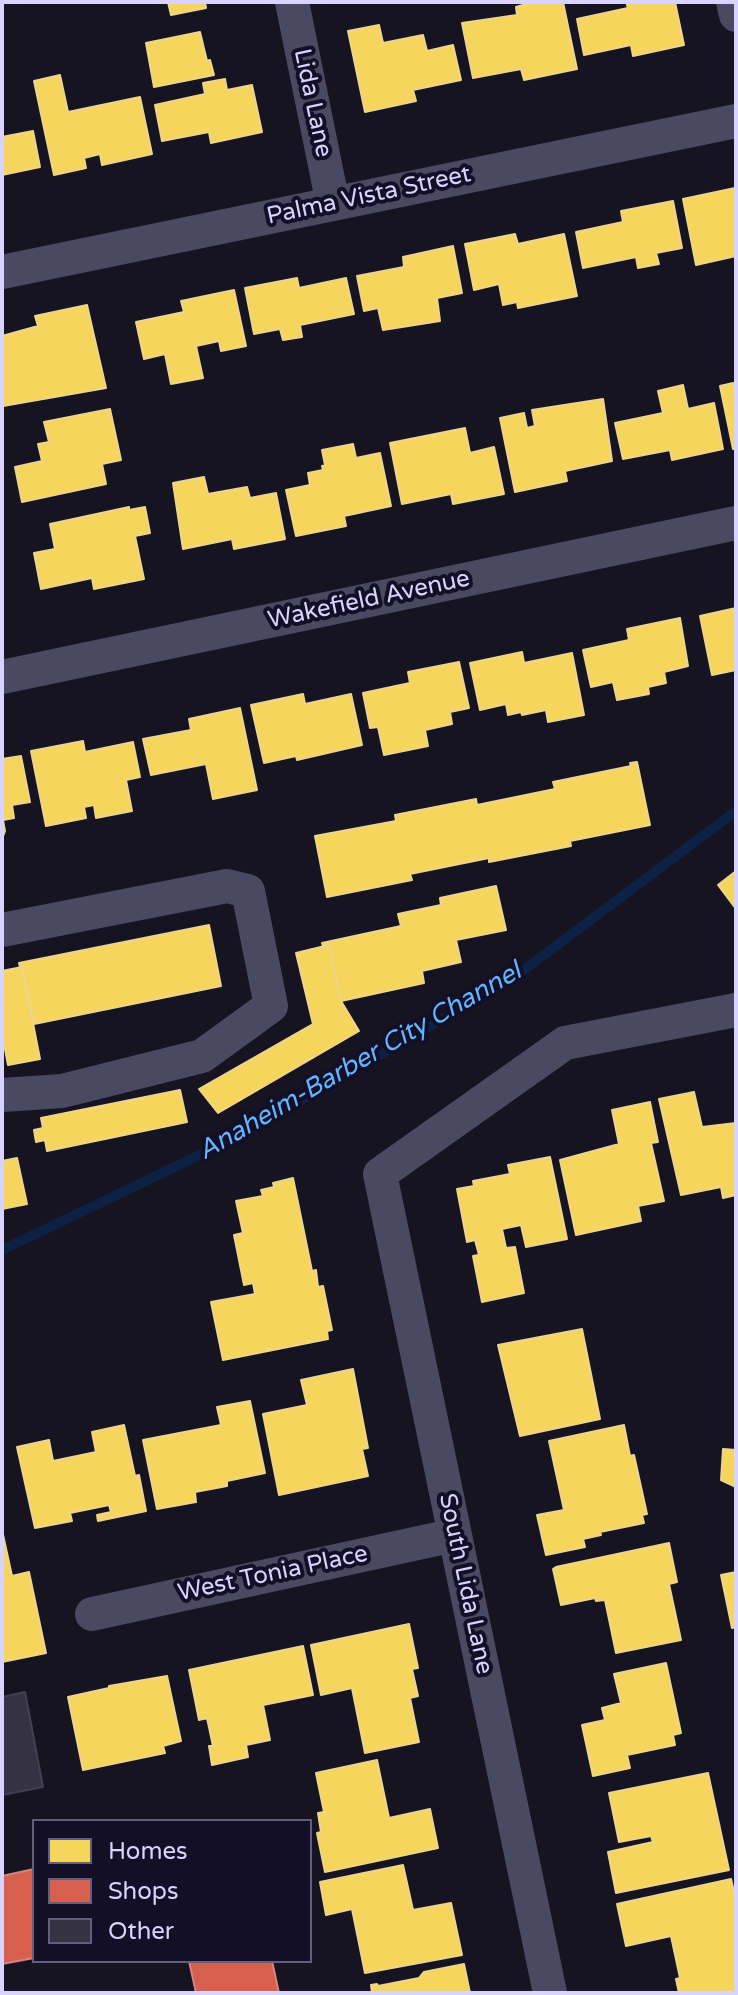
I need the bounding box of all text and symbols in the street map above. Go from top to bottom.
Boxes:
street label: Lida Lane [286,46,338,160]
street label: Palma Vista Street [264,160,474,232]
street label: Wakefield Avenue [266,565,472,635]
water label: Anaheim-Barber City Channel [193,956,527,1168]
street label: South Lida Lane [432,1491,498,1677]
street label: West Tonia Place [175,1540,371,1608]
legend [32,1819,312,1963]
text: Homes [108,1837,188,1866]
text: Shops [108,1877,178,1906]
text: Other [108,1917,174,1946]

